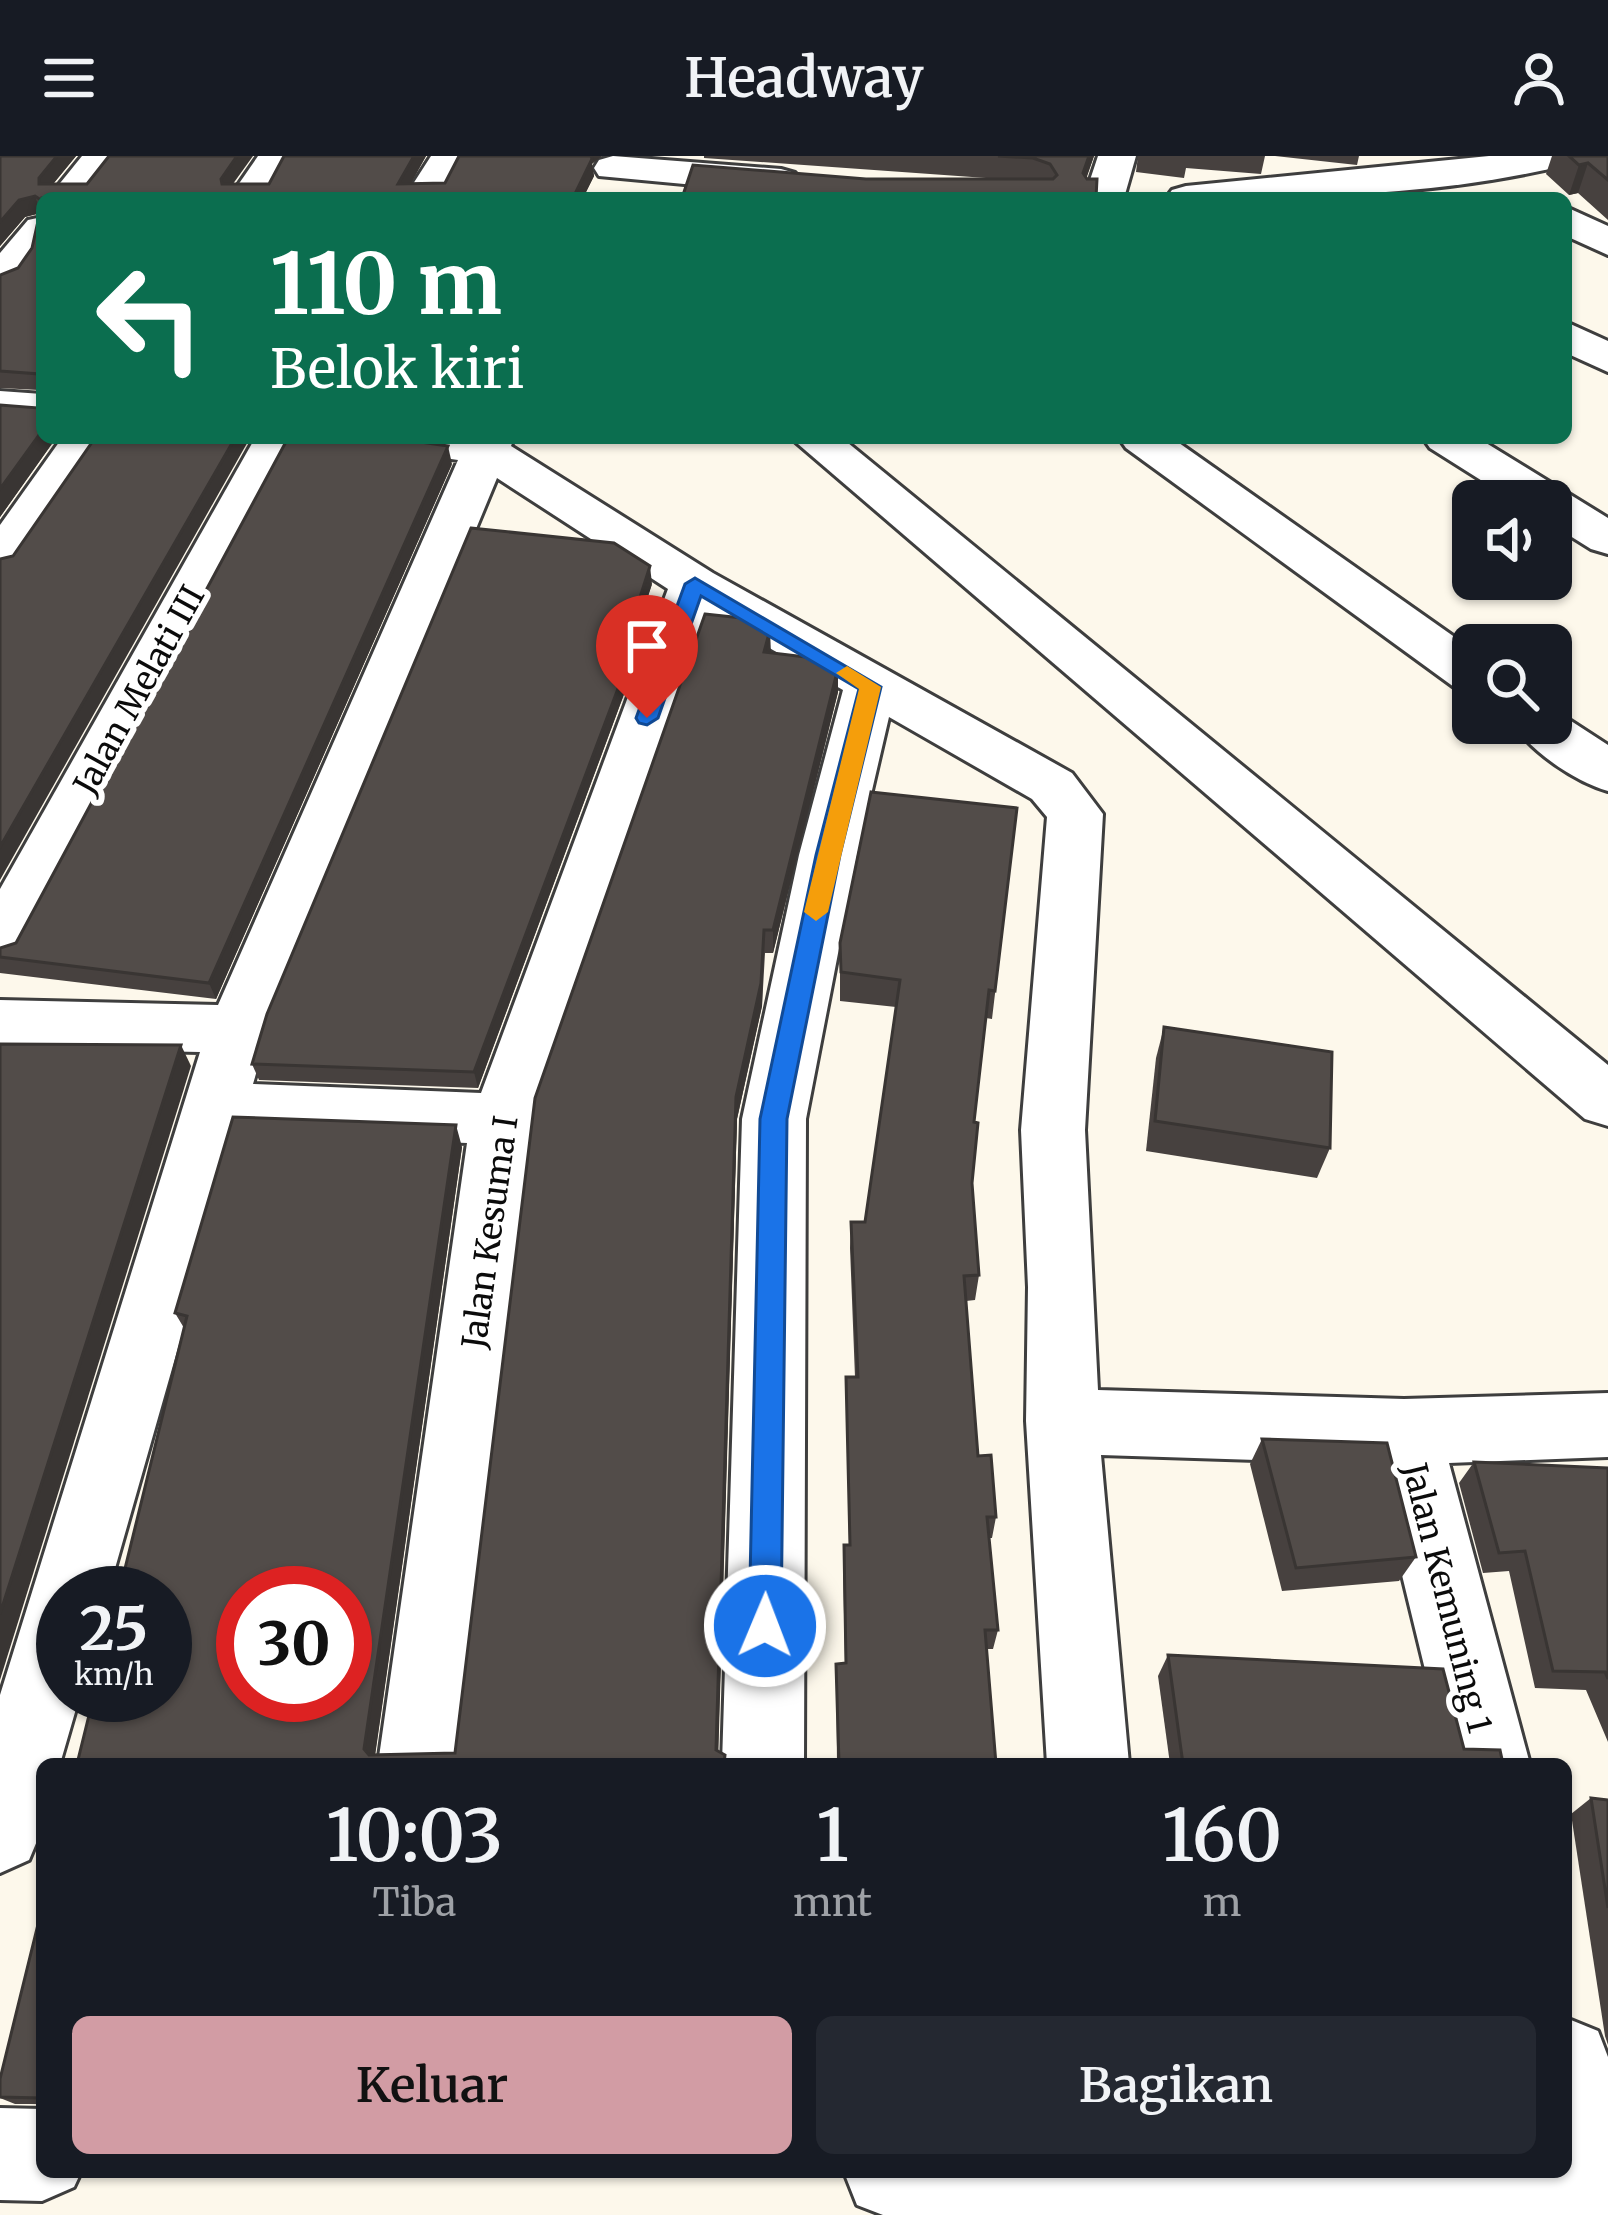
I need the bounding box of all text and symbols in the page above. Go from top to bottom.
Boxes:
text: Headway [684,44,924,112]
icon: menu [36,45,102,111]
icon: person [1506,45,1572,111]
text: 110 m [270,231,502,337]
icon: left [72,240,228,396]
text: Belok kiri [270,335,524,403]
map controls [1452,480,1572,744]
button: sound [1452,480,1572,600]
street label: Jalan Melati III [64,578,213,803]
pin [596,595,698,718]
icon: arrive [614,613,680,679]
button: search [1452,624,1572,744]
street label: Jalan Kesuma I [453,1113,527,1352]
street label: Jalan Kemuning 1 [1393,1458,1500,1737]
position arrow [702,1563,828,1689]
speed limit sign: 30 [216,1566,372,1722]
text: 25 [80,1591,148,1666]
text: km/h [74,1655,154,1693]
text: 10:03 [326,1790,503,1881]
text: 1 [816,1790,849,1881]
text: 160 [1162,1790,1282,1881]
text: Tiba [372,1878,457,1927]
text: mnt [793,1878,872,1927]
text: m [1203,1878,1241,1927]
button: Keluar [72,2016,792,2154]
button: Bagikan [816,2016,1536,2154]

